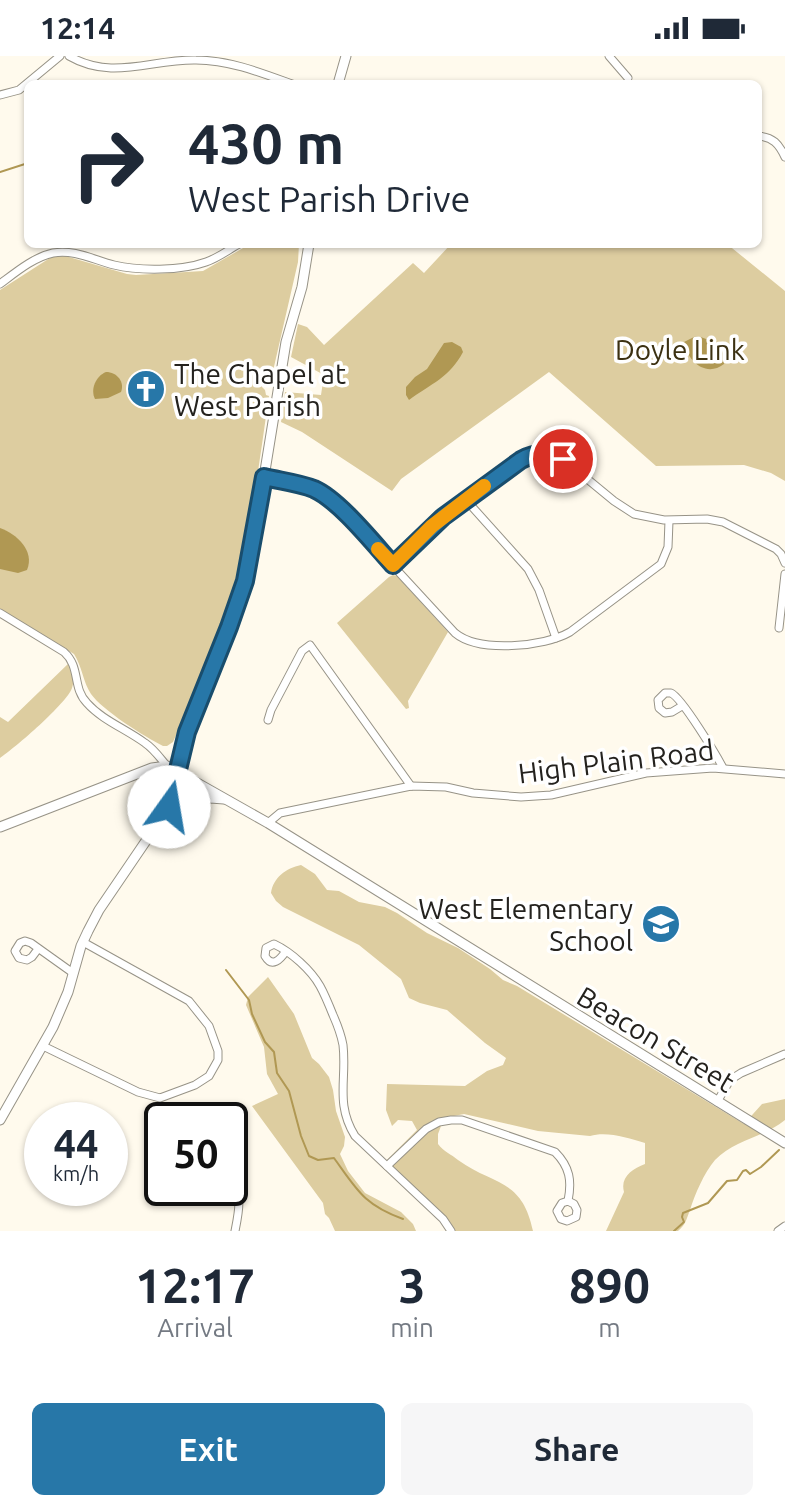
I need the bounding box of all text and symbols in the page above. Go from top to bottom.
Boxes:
text: 12:14 [40,11,115,45]
icon: right [56,112,160,216]
text: 430 m [188,112,344,175]
text: West Parish Drive [188,178,470,219]
park label: Doyle Link [615,334,745,365]
place label: The Chapel at West Parish [174,358,346,421]
church icon: The Chapel at West Parish [125,368,167,410]
pin [529,425,597,493]
icon: arrive [541,437,585,481]
street label: High Plain Road [516,734,716,788]
position arrow [127,765,211,849]
place label: West Elementary School [418,893,633,956]
school or university icon: West Elementary School [640,903,682,945]
street label: Beacon Street [572,980,740,1098]
speed limit sign: 50 [144,1102,248,1206]
text: 44 [53,1121,99,1166]
text: km/h [53,1162,99,1185]
text: 12:17 [135,1258,255,1312]
text: 3 [398,1258,425,1312]
text: 890 [569,1258,650,1312]
text: Arrival [157,1313,233,1342]
text: min [390,1313,434,1342]
text: m [598,1313,621,1342]
button: Exit [32,1403,385,1495]
button: Share [401,1403,753,1495]

